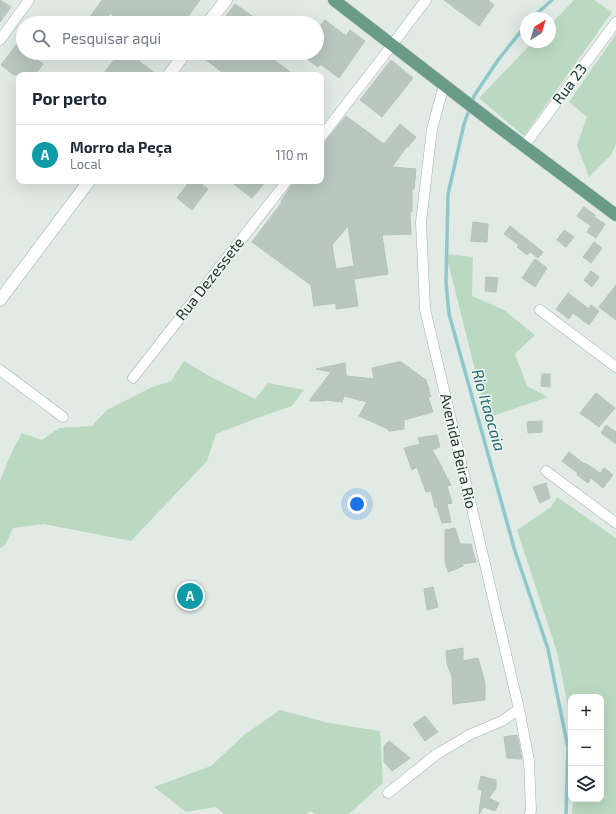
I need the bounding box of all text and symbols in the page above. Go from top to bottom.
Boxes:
north arrow [520,12,556,48]
search box [16,16,324,60]
icon: search [30,27,52,49]
text: Pesquisar aqui [62,29,161,47]
street label: Rua 23 [548,60,590,107]
text: Por perto [32,88,107,108]
text: Morro da Peça [70,138,172,156]
text: A [41,147,49,163]
text: 110 m [276,147,308,163]
text: Local [70,156,101,172]
street label: Rua Dezessete [171,233,247,323]
water label: Rio Itaocaia [469,367,510,453]
street label: Avenida Beira Rio [437,391,481,510]
your location [347,494,367,514]
pin: A [177,581,203,611]
map controls [568,694,604,802]
button: + [568,694,604,730]
button: − [568,730,604,766]
button: layers [568,766,604,802]

